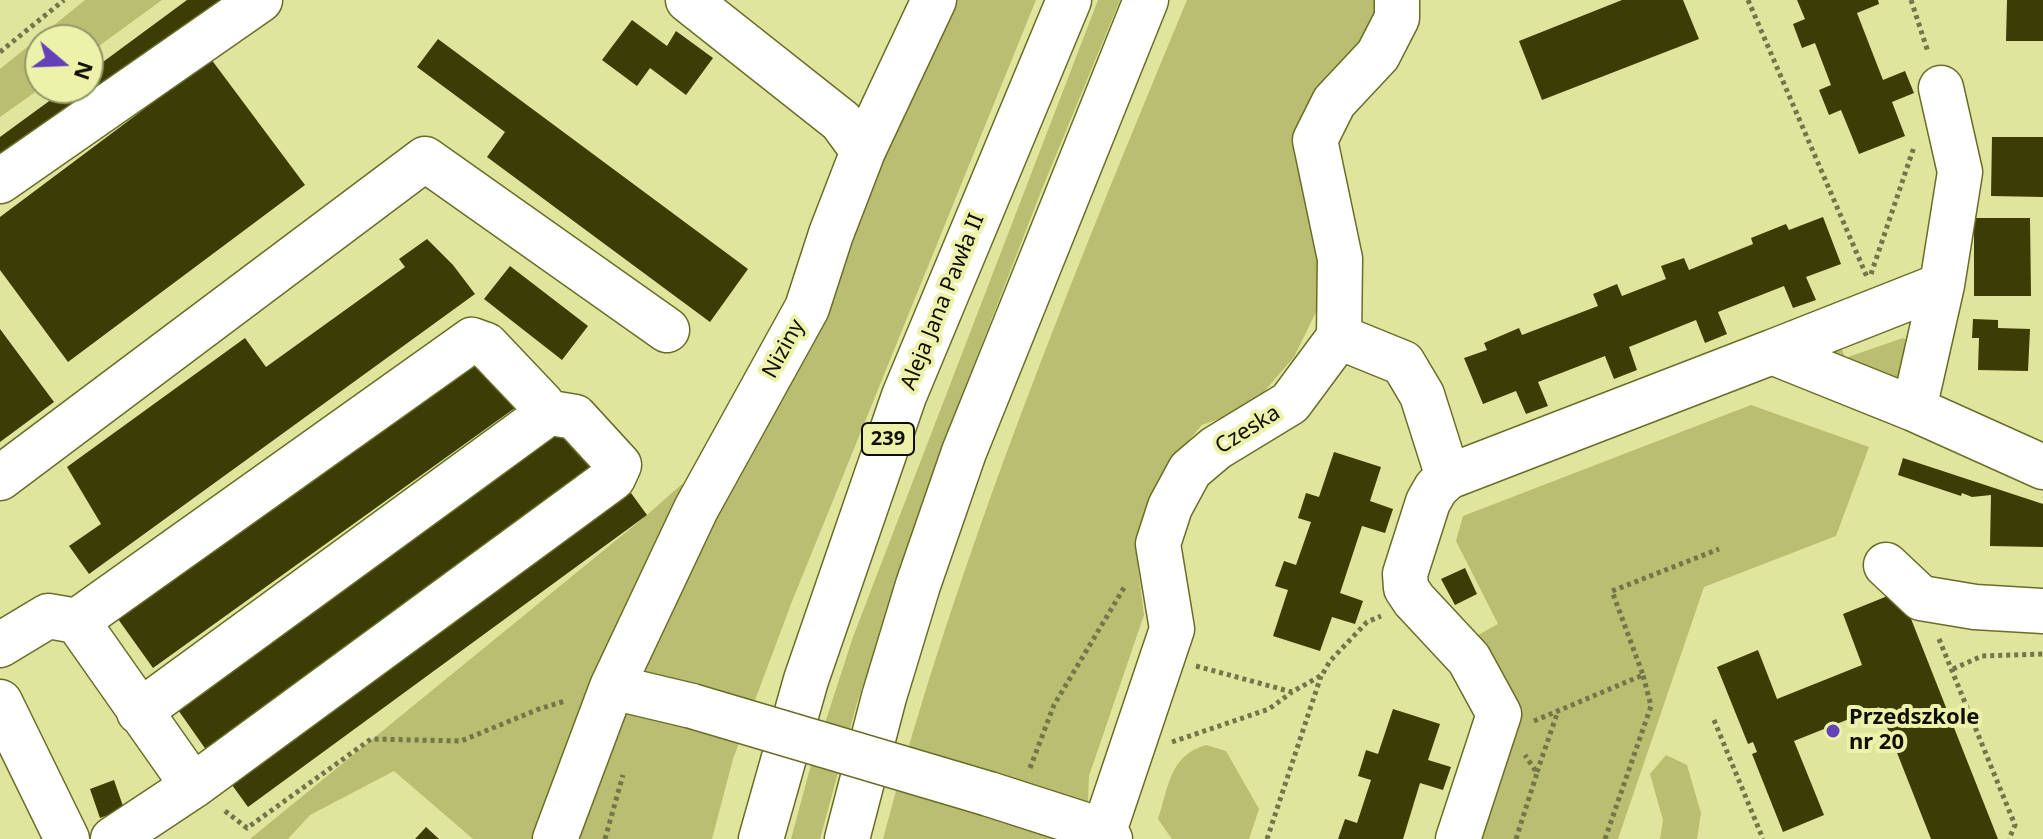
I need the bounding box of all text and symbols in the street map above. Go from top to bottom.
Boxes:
north arrow [24,24,104,104]
text: N [68,58,102,84]
street label: Aleja Jana Pawła II [896,210,990,394]
street label: Niziny [757,315,811,383]
street label: Czeska [1211,400,1285,460]
road number: 239 [862,423,914,455]
place label: Przedszkole nr 20 [1849,705,1979,756]
marker: Przedszkole nr 20 [1824,722,1842,740]

